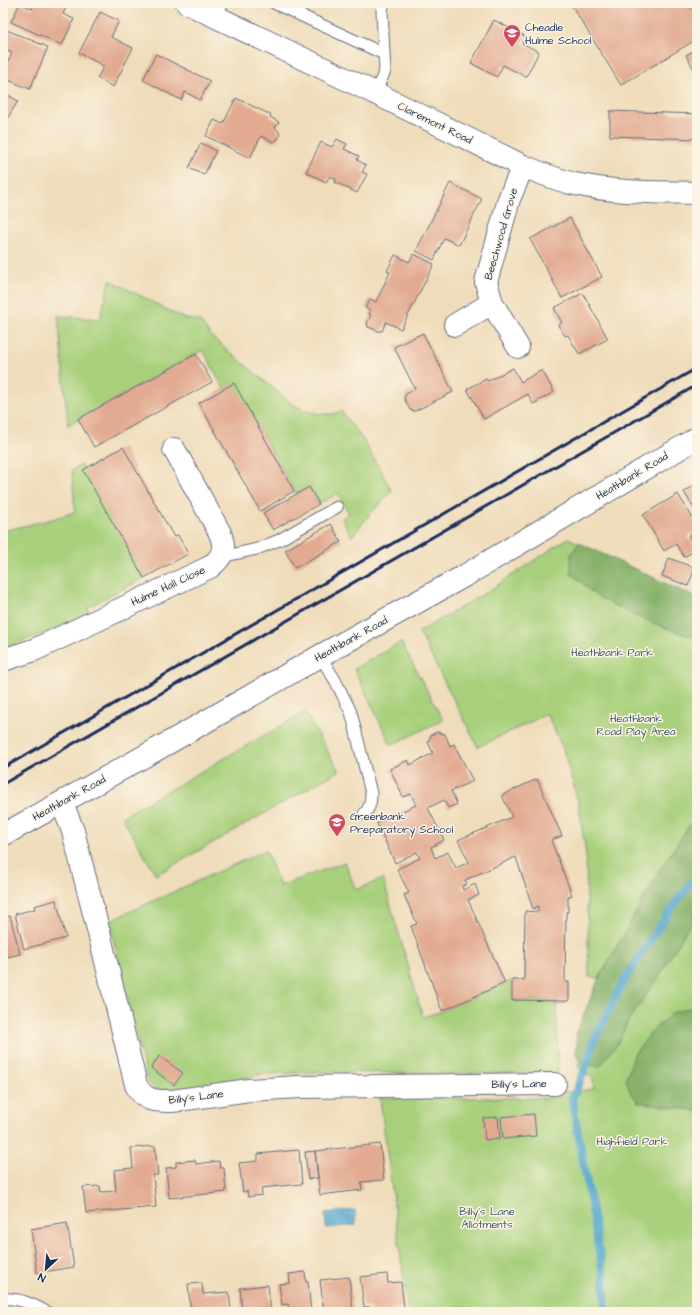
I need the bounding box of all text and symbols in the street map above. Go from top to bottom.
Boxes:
place label: Cheadle Hulme School [525,20,592,48]
school or university icon: Cheadle Hulme School [502,23,522,48]
street label: Claremont Road [395,98,475,148]
street label: Beechwood Grove [481,186,521,282]
street label: Heathbank Road [593,448,671,503]
street label: Hulme Hall Close [128,562,208,610]
street label: Heathbank Road [312,612,391,665]
park label: Heathbank Park [571,645,653,660]
park label: Heathbank Road Play Area [596,711,676,740]
street label: Heathbank Road [30,771,109,824]
place label: Greenbank Preparatory School [350,809,453,838]
school or university icon: Greenbank Preparatory School [327,812,347,837]
street label: Billy's Lane [491,1076,547,1093]
street label: Billy's Lane [168,1086,225,1109]
park label: Highfield Park [597,1134,668,1150]
park label: Billy's Lane Allotments [459,1204,515,1232]
north arrow [26,1249,66,1289]
text: N [35,1269,48,1286]

